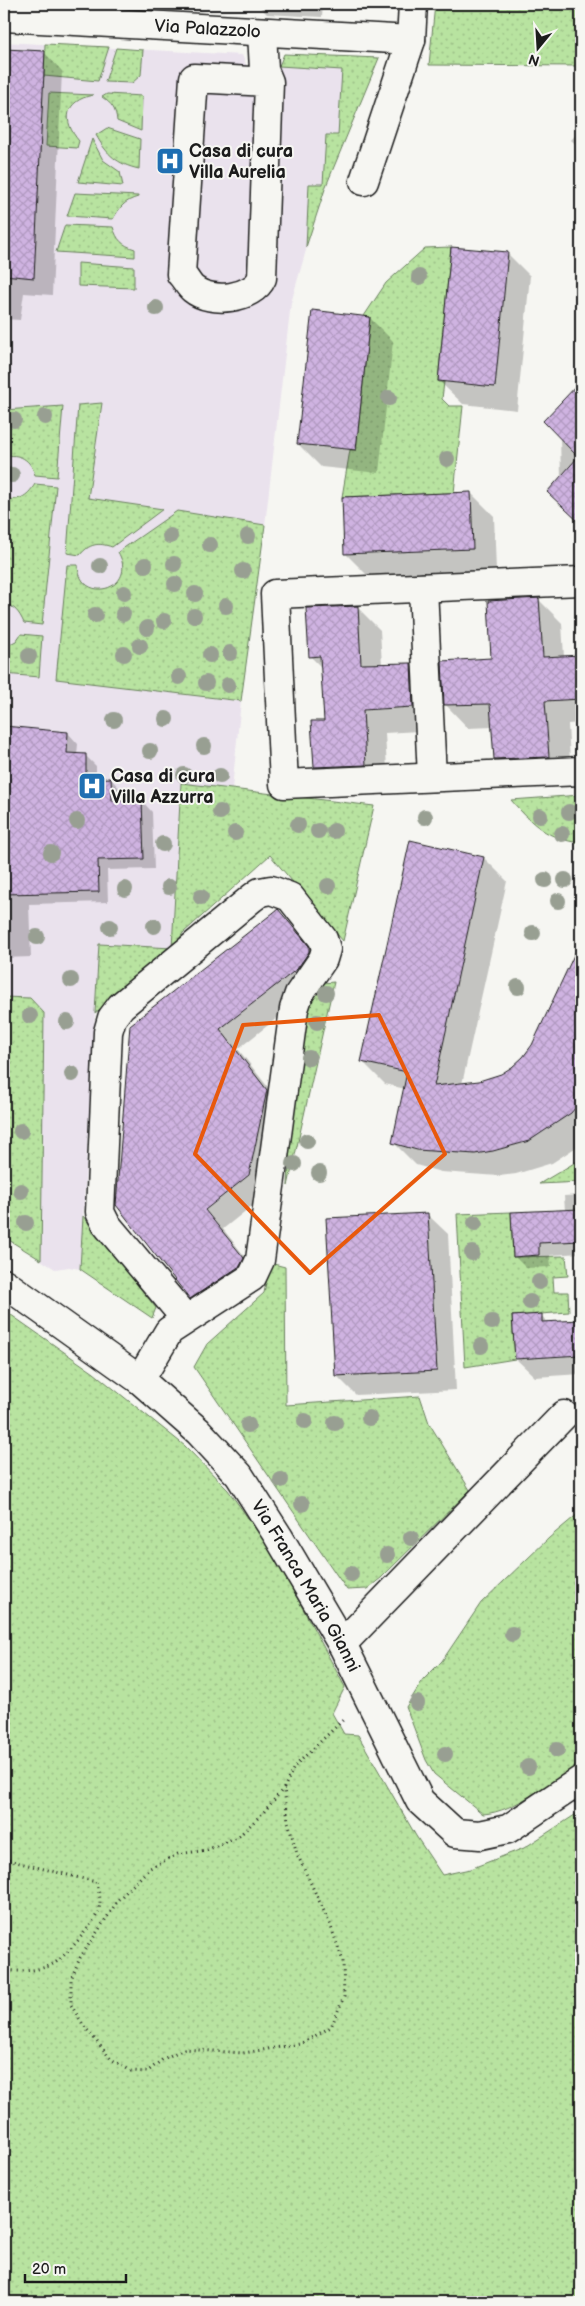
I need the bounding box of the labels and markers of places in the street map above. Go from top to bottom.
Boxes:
place label: Casa di cura Villa Aurelia [189,141,293,183]
hospital icon: Casa di cura Villa Aurelia [155,146,185,176]
place label: Casa di cura Villa Azzurra [111,766,215,808]
hospital icon: Casa di cura Villa Azzurra [77,771,107,801]

